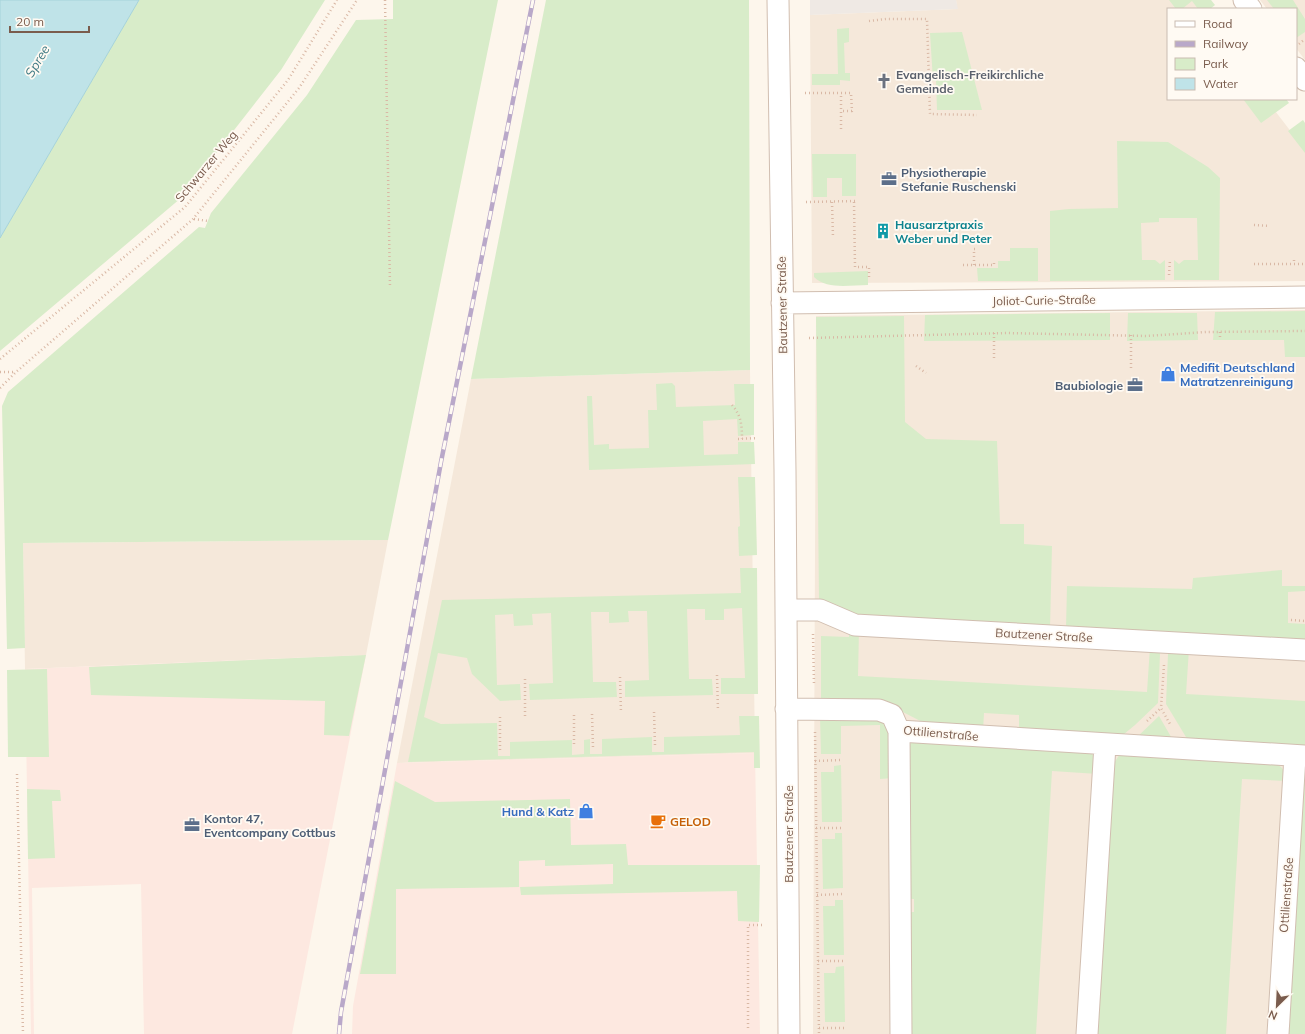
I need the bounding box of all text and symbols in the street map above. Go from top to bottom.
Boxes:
scale bar [10,8,89,34]
legend [1167,8,1297,100]
text: 20 m [16,14,44,29]
text: Road [1203,16,1232,31]
text: Railway [1203,36,1249,51]
water label: Spree [21,42,53,80]
text: Park [1203,56,1229,71]
place label: Evangelisch-Freikirchliche Gemeinde [896,67,1044,96]
church icon: Evangelisch-Freikirchliche Gemeinde [875,72,893,90]
text: Water [1203,76,1239,91]
street label: Schwarzer Weg [172,127,240,205]
place label: Physiotherapie Stefanie Ruschenski [901,165,1016,194]
office icon: Physiotherapie Stefanie Ruschenski [880,170,898,188]
place label: Hausarztpraxis Weber und Peter [895,217,992,246]
building icon: Hausarztpraxis Weber und Peter [874,222,892,240]
street label: Bautzener Straße [774,256,790,354]
street label: Joliot-Curie-Straße [992,292,1096,308]
place label: Medifit Deutschland Matratzenreinigung [1180,360,1295,389]
shop icon: Medifit Deutschland Matratzenreinigung [1159,365,1177,383]
office icon: Baubiologie [1126,376,1144,394]
place label: Baubiologie [1055,378,1123,393]
street label: Bautzener Straße [995,625,1093,645]
street label: Ottilienstraße [903,722,979,744]
street label: Bautzener Straße [781,785,796,883]
shop icon: Hund & Katz [577,802,595,820]
place label: Hund & Katz [502,804,574,819]
place label: Kontor 47, Eventcompany Cottbus [204,811,336,840]
cafe icon: GELOD [649,812,667,830]
place label: GELOD [670,814,711,829]
office icon: Kontor 47, Eventcompany Cottbus [183,816,201,834]
street label: Ottilienstraße [1276,857,1296,933]
north arrow [1257,986,1297,1026]
text: N [1266,1007,1280,1023]

